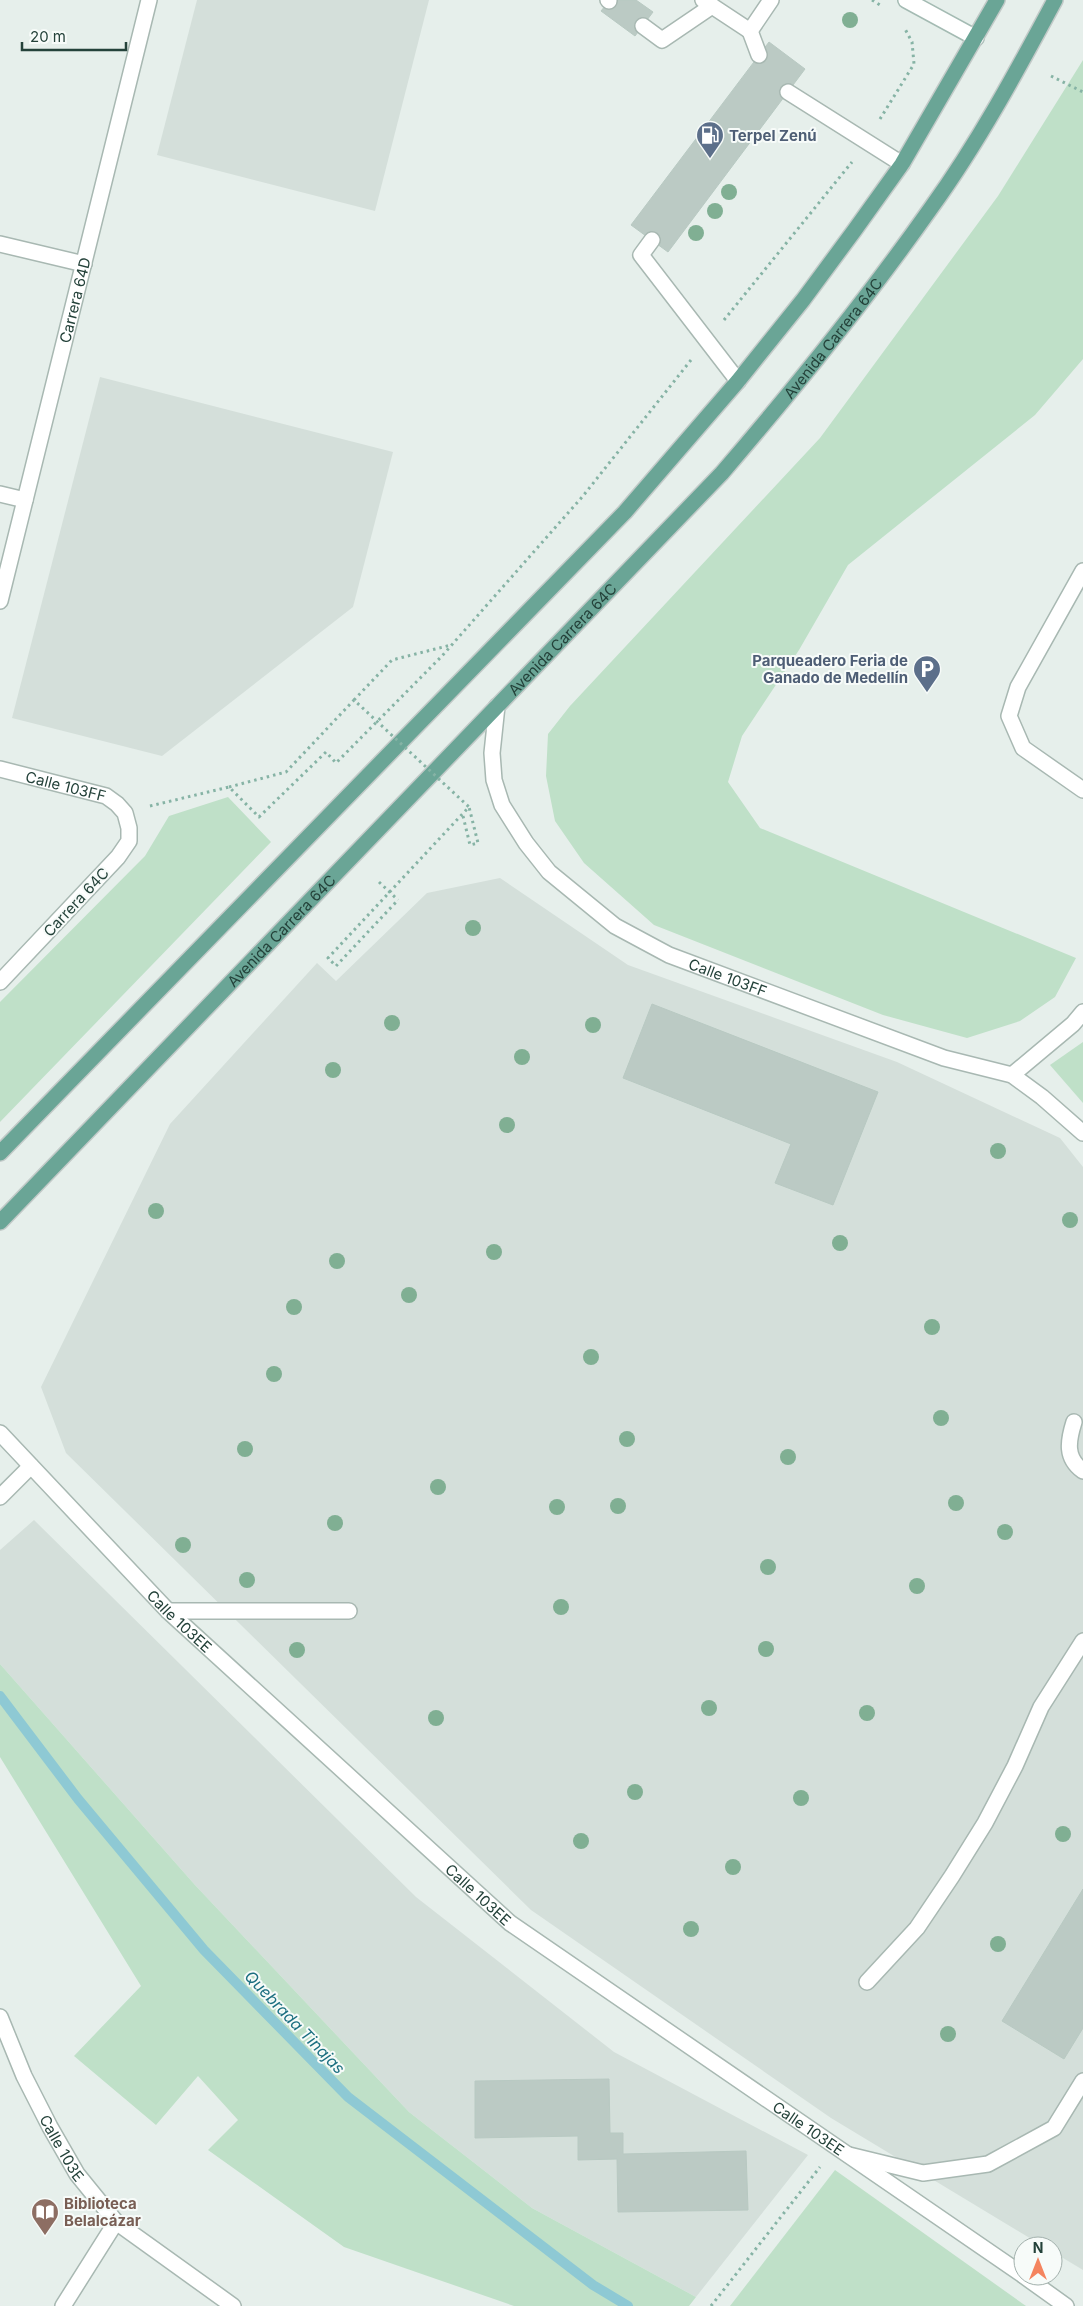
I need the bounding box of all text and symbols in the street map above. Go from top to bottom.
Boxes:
scale bar [22,20,126,52]
text: 20 m [30,27,66,46]
fuel station icon: Terpel Zenú [695,120,725,159]
place label: Terpel Zenú [729,126,817,145]
street label: Carrera 64D [55,255,94,345]
street label: Avenida Carrera 64C [779,274,886,402]
street label: Avenida Carrera 64C [504,579,620,699]
place label: Parqueadero Feria de Ganado de Medellín [752,651,908,687]
parking icon: Parqueadero Feria de Ganado de Medellín [912,654,942,693]
street label: Calle 103FF [24,766,108,805]
street label: Carrera 64C [39,863,113,941]
street label: Avenida Carrera 64C [223,870,339,990]
street label: Calle 103FF [686,954,770,1000]
street label: Calle 103EE [143,1586,216,1656]
street label: Calle 103EE [442,1859,515,1929]
water label: Quebrada Tinajas [241,1966,349,2078]
street label: Calle 103EE [769,2097,848,2159]
street label: Calle 103E [36,2111,89,2185]
place label: Biblioteca Belalcázar [64,2194,141,2230]
library icon: Biblioteca Belalcázar [30,2197,60,2236]
north arrow [1013,2236,1063,2286]
text: N [1033,2239,1043,2256]

